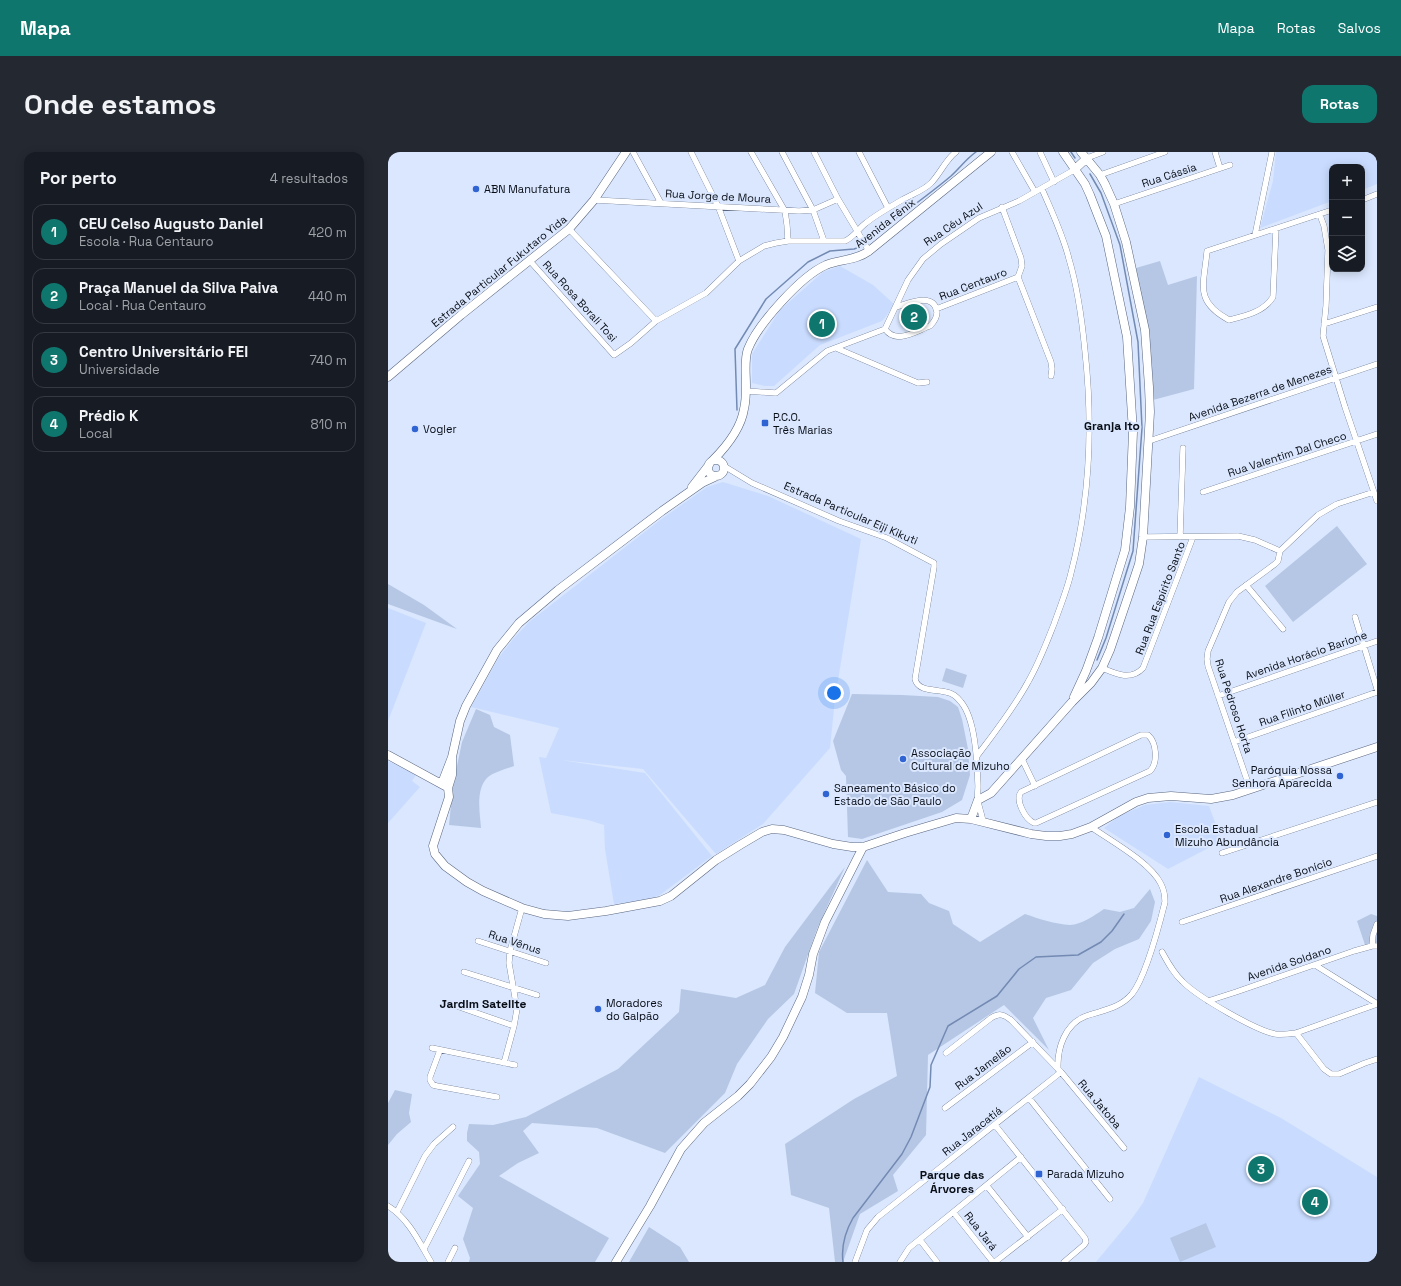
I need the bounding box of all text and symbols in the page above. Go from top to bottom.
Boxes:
text: Mapa [20,16,71,41]
text: Mapa [1217,19,1255,37]
text: Rotas [1277,19,1316,37]
text: Salvos [1338,19,1381,37]
button: Rotas [1302,85,1377,123]
text: Onde estamos [24,86,217,122]
street label: Rua Cássia [1140,159,1199,190]
map controls [1329,164,1365,272]
button: + [1329,164,1365,200]
text: Por perto [40,167,117,189]
text: 4 resultados [270,170,348,187]
place label: ABN Manufatura [484,182,571,196]
marker: ABN Manufatura [471,184,481,194]
street label: Rua Jorge de Moura [665,186,772,206]
street label: Avenida Fênix [852,195,918,251]
street label: Rua Céu Azul [921,199,985,249]
button: − [1329,200,1365,236]
street label: Estrada Particular Fukutaro Yida [428,212,570,330]
text: CEU Celso Augusto Daniel [79,214,263,233]
text: 1 [51,224,57,241]
text: 420 m [308,224,347,241]
text: Escola · Rua Centauro [79,233,213,250]
button: layers [1329,236,1365,272]
street label: Rua Rosa Borali Tosi [540,258,620,345]
street label: Rua Centauro [937,265,1009,303]
text: Praça Manuel da Silva Paiva [79,278,278,297]
text: 2 [50,288,58,305]
text: 440 m [308,288,347,305]
text: Local · Rua Centauro [79,297,206,314]
pin: 2 [901,302,927,332]
pin: 1 [809,309,835,339]
text: Centro Universitário FEI [79,342,248,361]
text: 3 [50,352,58,369]
text: 740 m [309,352,347,369]
text: Universidade [79,361,160,378]
street label: Avenida Bezerra de Menezes [1186,362,1334,424]
text: Prédio K [79,406,138,425]
place label: P.C.O. Três Marias [773,410,833,437]
text: 4 [50,416,58,433]
text: 810 m [311,416,347,433]
marker: P.C.O. Três Marias [760,418,770,428]
district label: Granja Ito [1084,418,1140,434]
place label: Vogler [423,422,457,436]
marker: Vogler [410,424,420,434]
text: Local [79,425,113,442]
street label: Rua Valentim Dal Checo [1226,428,1348,480]
street label: Estrada Particular Eiji Kikuti [782,478,920,548]
street label: Rua Rua Espírito Santo [1132,539,1188,657]
street label: Avenida Horácio Barione [1243,628,1369,682]
street label: Rua Pedroso Horta [1212,657,1256,756]
your location [824,683,844,703]
street label: Rua Filinto Müller [1257,687,1347,729]
place label: Associação Cultural de Mizuho [911,746,1010,773]
marker: Associação Cultural de Mizuho [898,754,908,764]
place label: Paróquia Nossa Senhora Aparecida [1232,763,1333,790]
marker: Paróquia Nossa Senhora Aparecida [1335,771,1345,781]
place label: Saneamento Básico do Estado de São Paulo [834,781,956,808]
marker: Saneamento Básico do Estado de São Paulo [821,789,831,799]
place label: Escola Estadual Mizuho Abundância [1175,822,1280,849]
marker: Escola Estadual Mizuho Abundância [1162,830,1172,840]
street label: Rua Alexandre Bonício [1218,854,1334,906]
street label: Rua Vênus [487,927,543,957]
street label: Avenida Soldano [1245,942,1333,984]
district label: Jardim Satelite [439,996,527,1012]
place label: Moradores do Galpão [606,996,663,1023]
marker: Moradores do Galpão [593,1004,603,1014]
street label: Rua Jamelão [952,1041,1014,1093]
street label: Rua Jatoba [1075,1076,1125,1132]
street label: Rua Jaracatiá [939,1103,1005,1159]
pin: 3 [1248,1154,1274,1184]
district label: Parque das Árvores [920,1167,984,1197]
place label: Parada Mizuho [1047,1167,1125,1181]
marker: Parada Mizuho [1034,1169,1044,1179]
pin: 4 [1302,1187,1328,1217]
street label: Rua Jará [961,1209,1001,1254]

